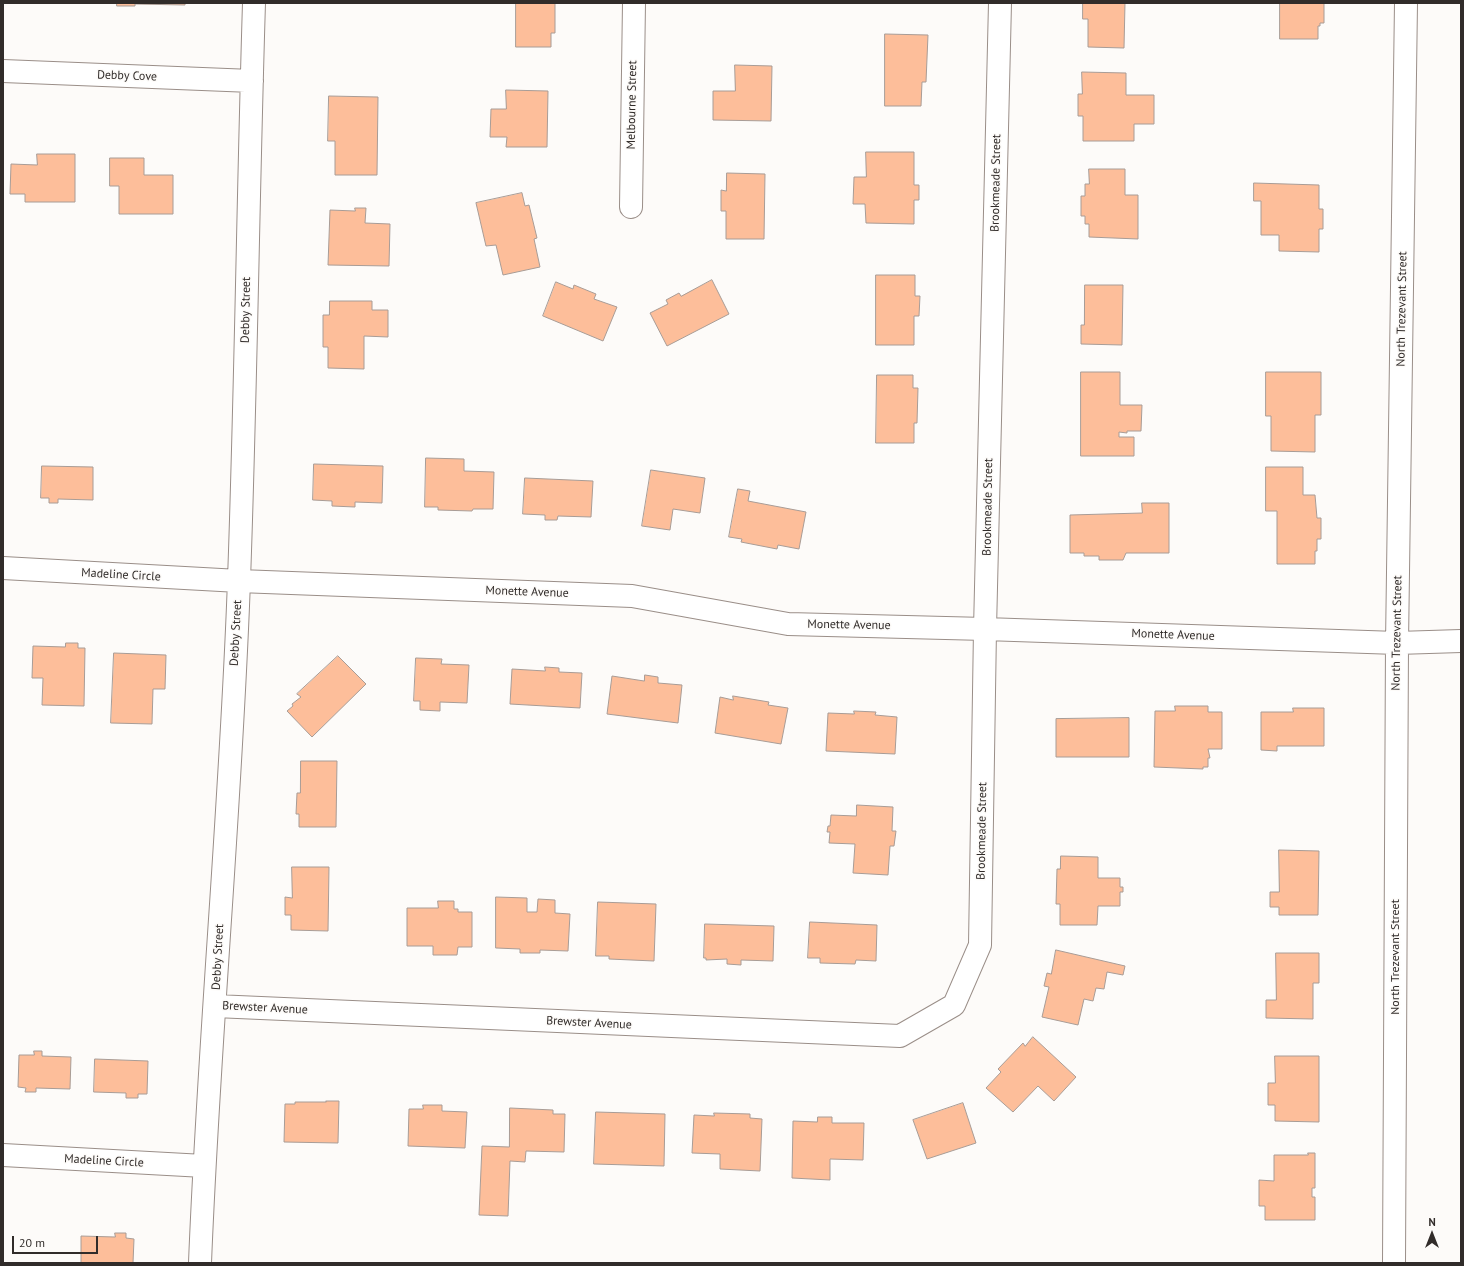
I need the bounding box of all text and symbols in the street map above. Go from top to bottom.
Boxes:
street label: Melbourne Street [624,60,640,150]
street label: Debby Cove [97,68,157,84]
street label: Brookmeade Street [988,134,1004,232]
street label: North Trezevant Street [1394,251,1410,367]
street label: Debby Street [238,277,254,343]
street label: Brookmeade Street [980,458,996,556]
street label: Madeline Circle [81,566,161,584]
street label: North Trezevant Street [1389,575,1405,691]
street label: Monette Avenue [485,583,569,601]
street label: Debby Street [227,600,245,666]
street label: Monette Avenue [807,617,891,633]
street label: Monette Avenue [1131,626,1215,644]
street label: Brookmeade Street [974,782,990,880]
street label: North Trezevant Street [1389,899,1403,1015]
street label: Debby Street [209,924,227,990]
street label: Brewster Avenue [222,999,308,1017]
street label: Brewster Avenue [546,1014,632,1032]
street label: Madeline Circle [64,1152,144,1170]
north arrow [1412,1214,1452,1254]
text: N [1428,1215,1436,1229]
scale bar [14,1228,100,1254]
text: 20 m [19,1235,45,1250]

